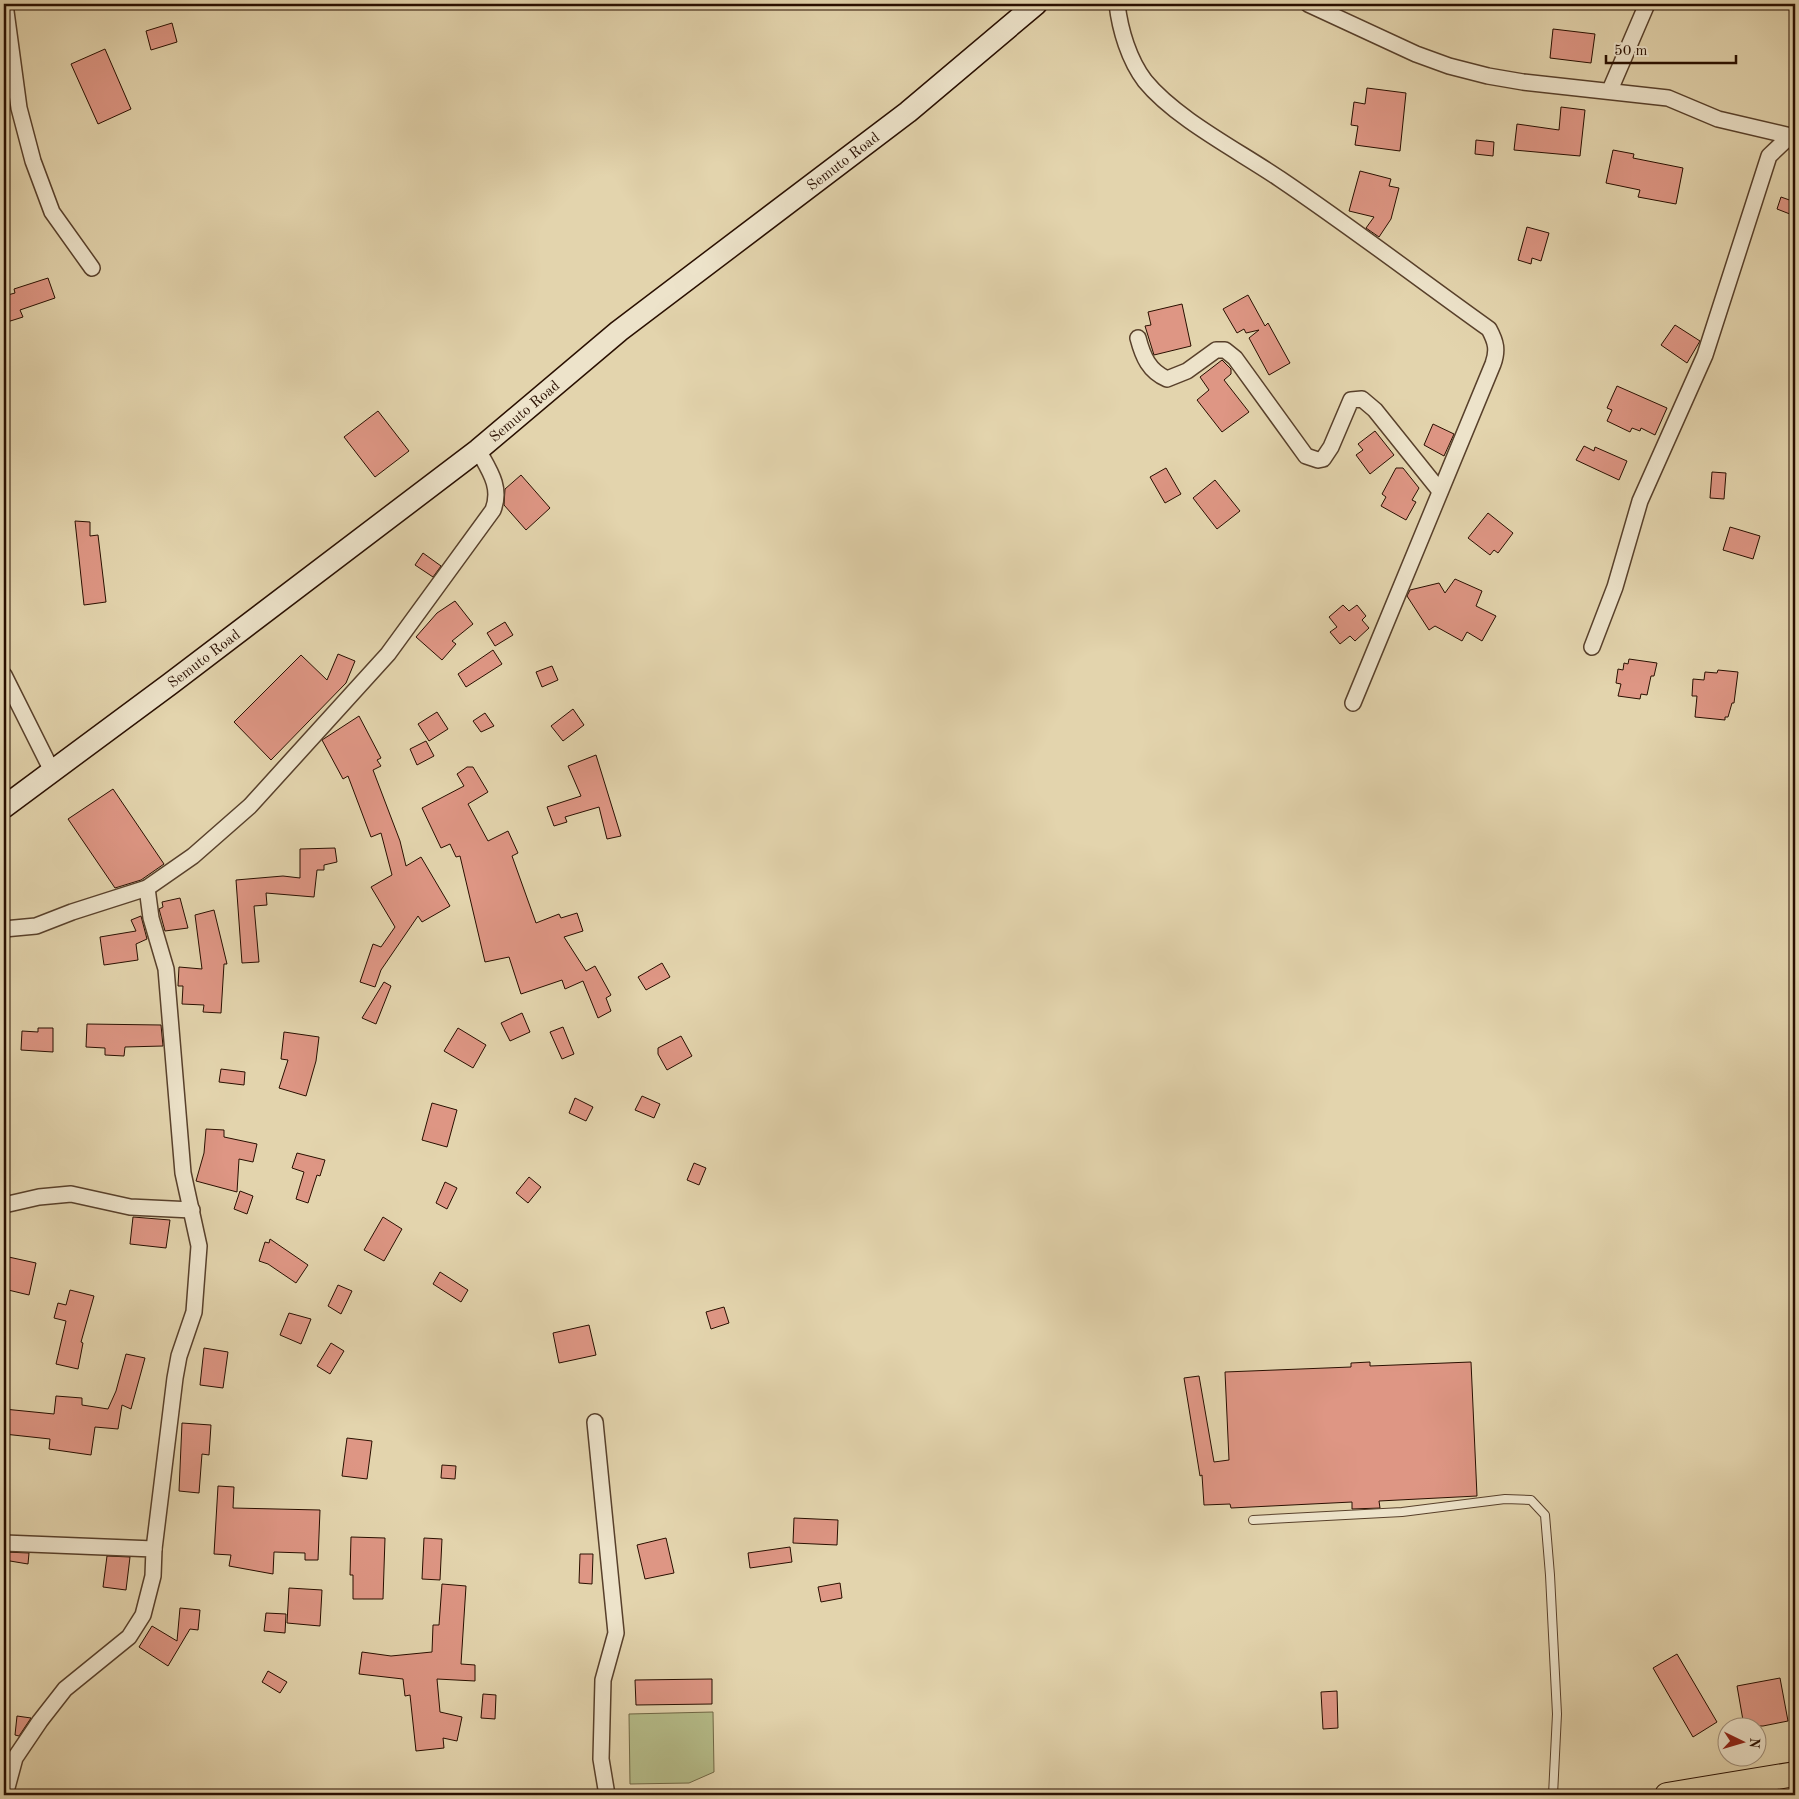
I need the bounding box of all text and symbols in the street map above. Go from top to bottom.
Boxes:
scale bar [1606,32,1736,64]
text: 50 m [1614,44,1648,59]
street label: Semuto Road [805,130,883,195]
street label: Semuto Road [487,378,563,446]
street label: Semuto Road [166,627,244,692]
north arrow [1716,1716,1766,1766]
text: N [1746,1737,1761,1749]

